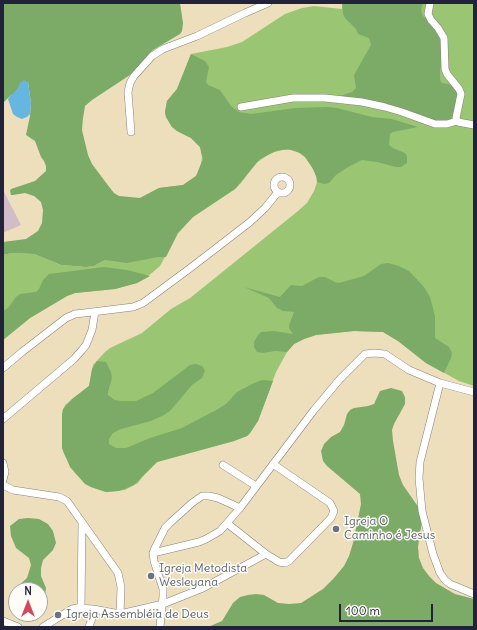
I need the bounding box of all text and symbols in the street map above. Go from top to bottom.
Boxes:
place label: Igreja O Caminho é Jesus [344,515,435,543]
marker: Igreja O Caminho é Jesus [331,524,341,534]
place label: Igreja Metodista Wesleyana [159,562,247,590]
marker: Igreja Metodista Wesleyana [146,571,156,581]
north arrow [8,582,48,622]
text: N [24,584,32,598]
scale bar [341,596,435,622]
text: 100 m [346,603,380,618]
place label: Igreja Assembléia de Deus [66,608,209,622]
marker: Igreja Assembléia de Deus [53,610,63,620]

